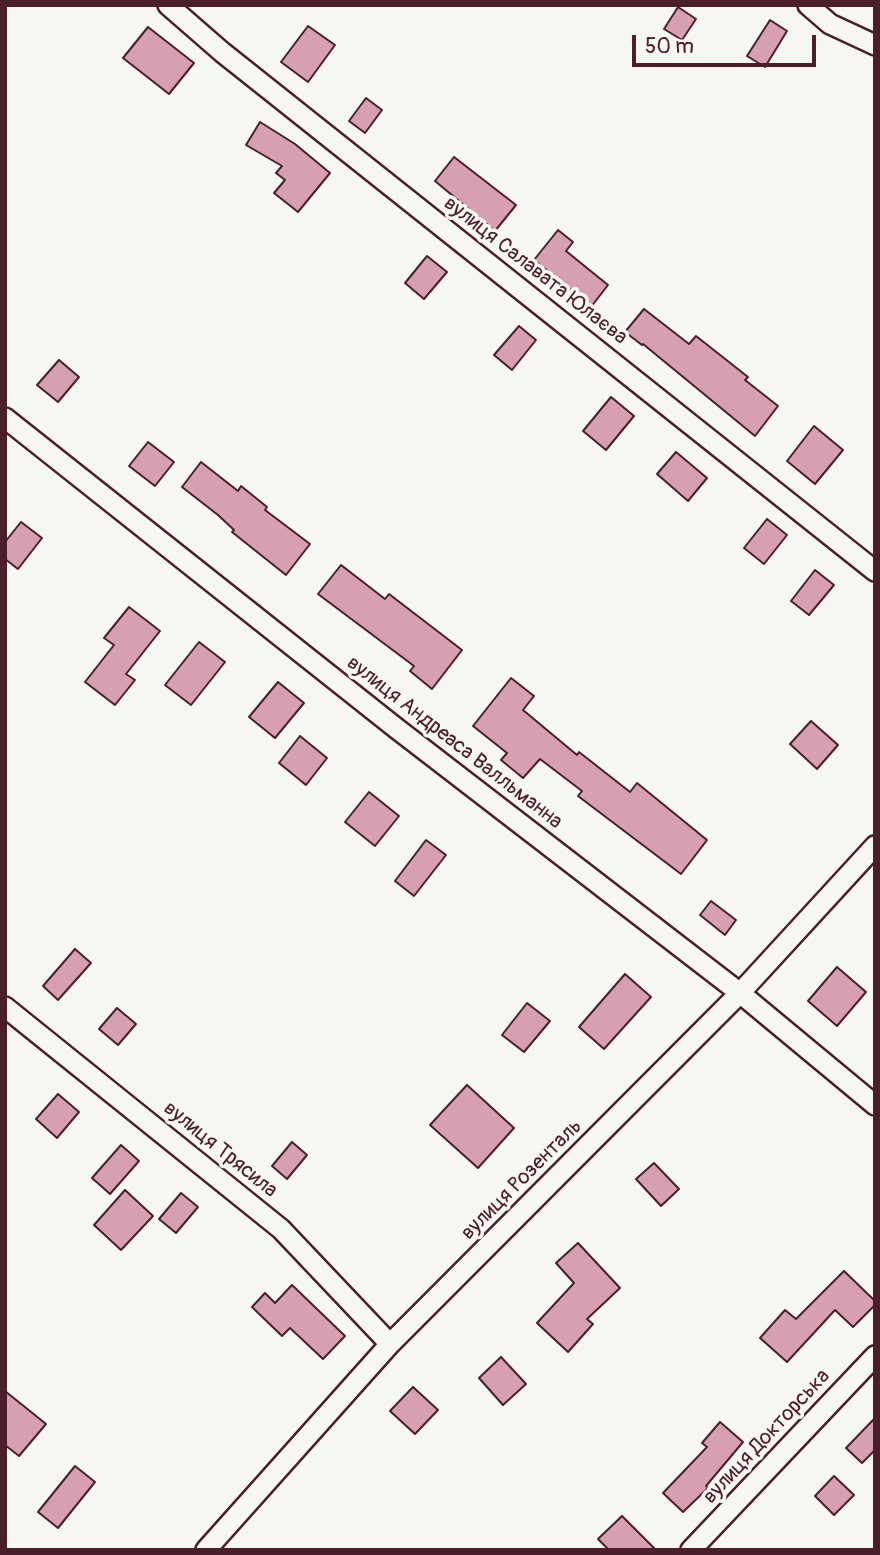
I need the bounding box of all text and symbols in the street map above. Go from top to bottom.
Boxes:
scale bar [635,21,819,65]
text: 50 m [645,33,694,60]
street label: вулиця Салавата Юлаєва [438,191,632,351]
street label: вулиця Андреаса Валльманна [341,651,567,835]
street label: вулиця Трясила [158,1096,282,1204]
street label: вулиця Розенталь [456,1114,588,1246]
street label: вулиця Докторська [698,1365,836,1509]

